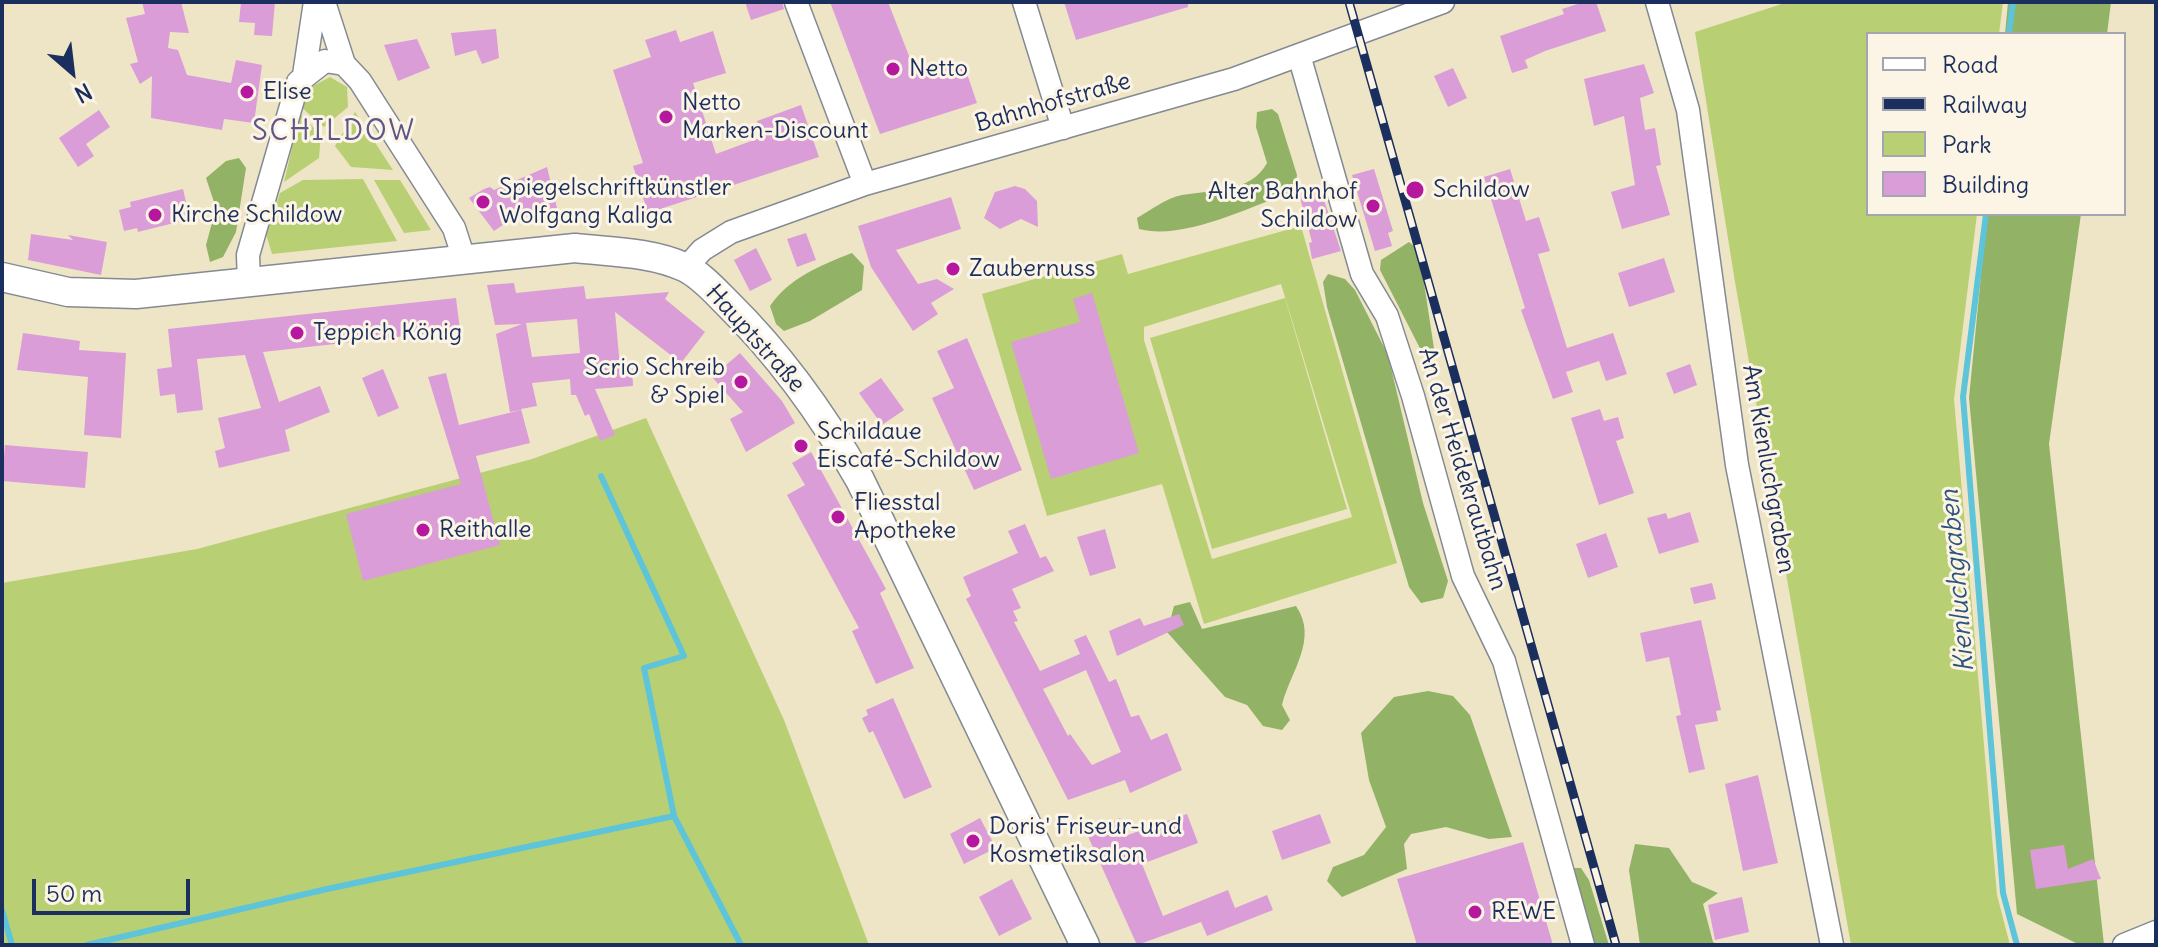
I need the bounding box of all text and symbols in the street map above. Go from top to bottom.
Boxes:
north arrow [32,32,112,112]
legend [1866,32,2126,216]
text: Road [1942,49,1998,79]
place label: Netto [909,55,968,83]
marker: Netto [884,60,902,78]
street label: Bahnhofstraße [972,67,1134,139]
text: N [70,77,97,109]
place label: Elise [263,78,312,106]
marker: Elise [238,83,256,101]
place label: Netto Marken-Discount [682,89,868,145]
text: Railway [1942,89,2028,119]
marker: Netto Marken-Discount [657,108,675,126]
district label: SCHILDOW [252,115,416,149]
text: Park [1942,129,1992,159]
text: Building [1942,169,2029,199]
place label: Spiegelschriftkünstler Wolfgang Kaliga [499,174,731,230]
place label: Schildow [1433,176,1530,204]
place label: Alter Bahnhof Schildow [1208,178,1357,234]
marker: Schildow [1404,179,1426,201]
marker: Spiegelschriftkünstler Wolfgang Kaliga [474,193,492,211]
marker: Alter Bahnhof Schildow [1364,197,1382,215]
place label: Kirche Schildow [171,201,342,229]
marker: Kirche Schildow [146,206,164,224]
place label: Zaubernuss [969,255,1095,283]
marker: Zaubernuss [944,260,962,278]
street label: Hauptstraße [699,279,811,399]
place label: Teppich König [313,319,462,347]
marker: Teppich König [288,324,306,342]
street label: An der Heidekrautbahn [1411,344,1513,594]
place label: Scrio Schreib & Spiel [585,354,725,410]
street label: Am Kienluchgraben [1735,362,1801,576]
marker: Scrio Schreib & Spiel [732,373,750,391]
place label: Schildaue Eiscafé-Schildow [817,418,1000,474]
marker: Schildaue Eiscafé-Schildow [792,437,810,455]
water label: Kienluchgraben [1934,488,1982,674]
place label: Fliesstal Apotheke [854,489,956,545]
marker: Fliesstal Apotheke [829,508,847,526]
place label: Reithalle [439,516,531,544]
marker: Reithalle [414,521,432,539]
place label: Doris' Friseur-und Kosmetiksalon [989,813,1182,869]
marker: Doris' Friseur-und Kosmetiksalon [964,832,982,850]
scale bar [36,863,194,913]
text: 50 m [46,878,102,908]
place label: REWE [1491,898,1556,926]
marker: REWE [1466,903,1484,921]

